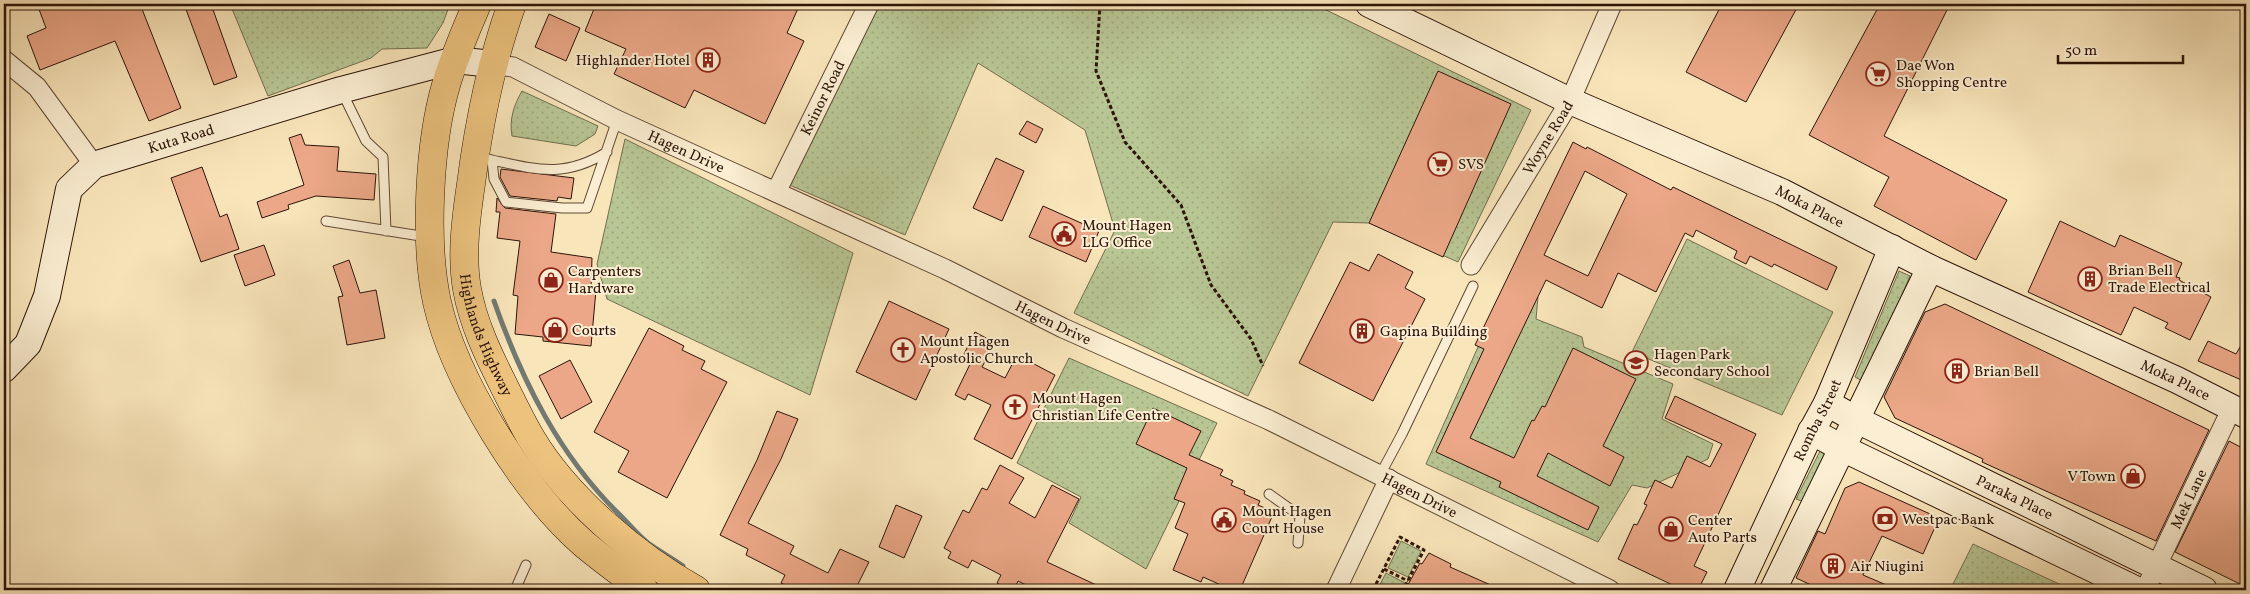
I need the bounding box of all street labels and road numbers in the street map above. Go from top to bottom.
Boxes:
street label: Keinor Road [796,57,851,140]
street label: Woyne Road [1519,97,1580,179]
street label: Kuta Road [146,120,217,160]
street label: Hagen Drive [644,126,727,179]
street label: Moka Place [1771,181,1847,234]
street label: Highlands Highway [453,273,517,400]
street label: Hagen Drive [1011,297,1094,351]
street label: Moka Place [2137,356,2213,407]
street label: Romba Street [1790,376,1848,465]
street label: Mek Lane [2167,466,2213,533]
street label: Hagen Drive [1377,469,1460,524]
street label: Paraka Place [1972,471,2056,526]

